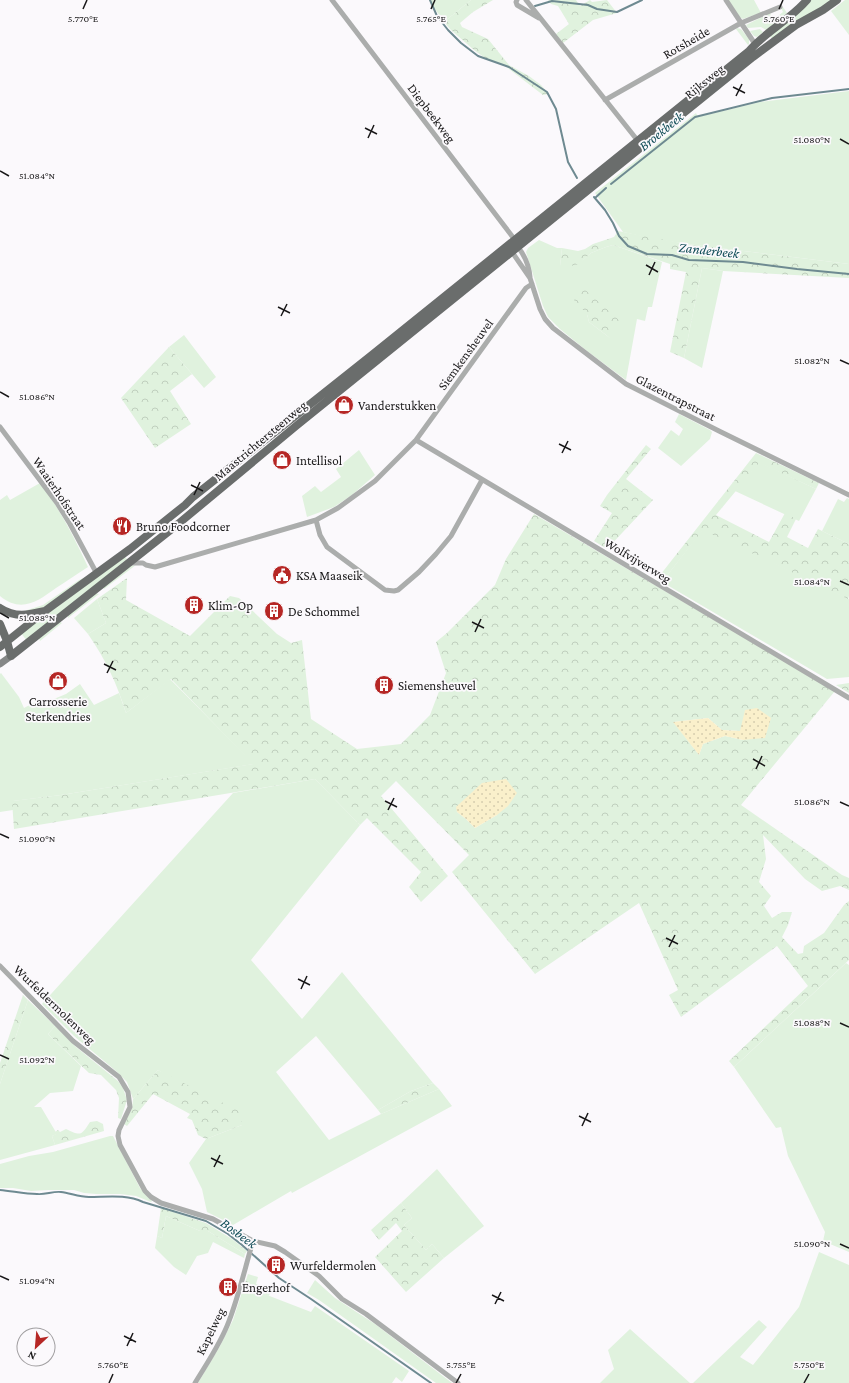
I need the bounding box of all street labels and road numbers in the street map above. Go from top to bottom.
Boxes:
street label: Rotsheide [660,23,713,62]
street label: Rijksweg [682,61,728,103]
street label: Diepbeekweg [405,81,459,146]
street label: Siemkensheuvel [435,315,497,393]
street label: Glazentrapstraat [633,371,719,424]
street label: Maastrichtersteenweg [211,397,310,483]
street label: Waaierhofstraat [30,454,90,533]
street label: Wolfvijverweg [601,535,674,587]
street label: Wurfeldermolenweg [11,962,99,1048]
street label: Kapelweg [193,1304,229,1357]

